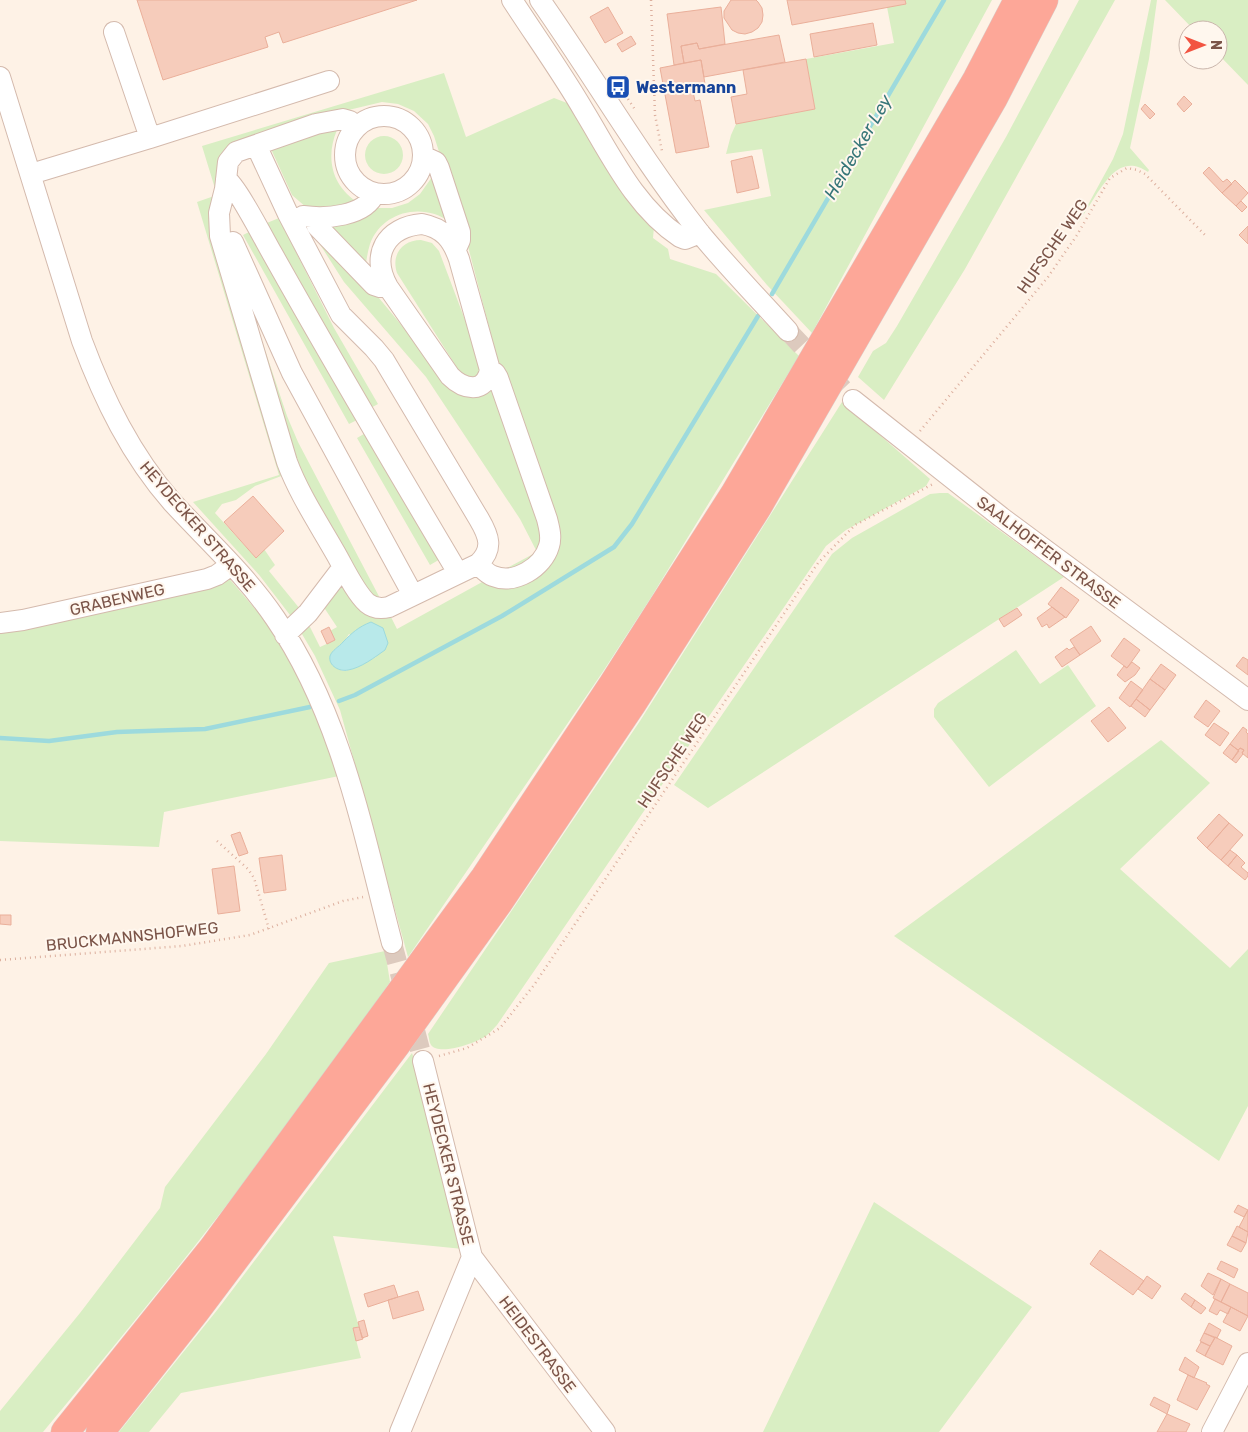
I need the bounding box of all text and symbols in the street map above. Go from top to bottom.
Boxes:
north arrow [1178,20,1228,70]
text: N [1207,40,1224,50]
bus stop icon: Westermann [605,74,631,100]
place label: Westermann [636,78,736,97]
water label: Heidecker Ley [819,90,897,203]
street label: HUFSCHE WEG [1013,196,1092,297]
street label: HEYDECKER STRASSE [136,457,259,595]
street label: SAALHOFFER STRASSE [973,492,1124,613]
street label: GRABENWEG [68,579,166,620]
street label: HUFSCHE WEG [634,709,711,811]
street label: BRUCKMANNSHOFWEG [45,918,219,955]
street label: HEYDECKER STRASSE [419,1081,478,1247]
street label: HEIDESTRASSE [495,1292,580,1396]

